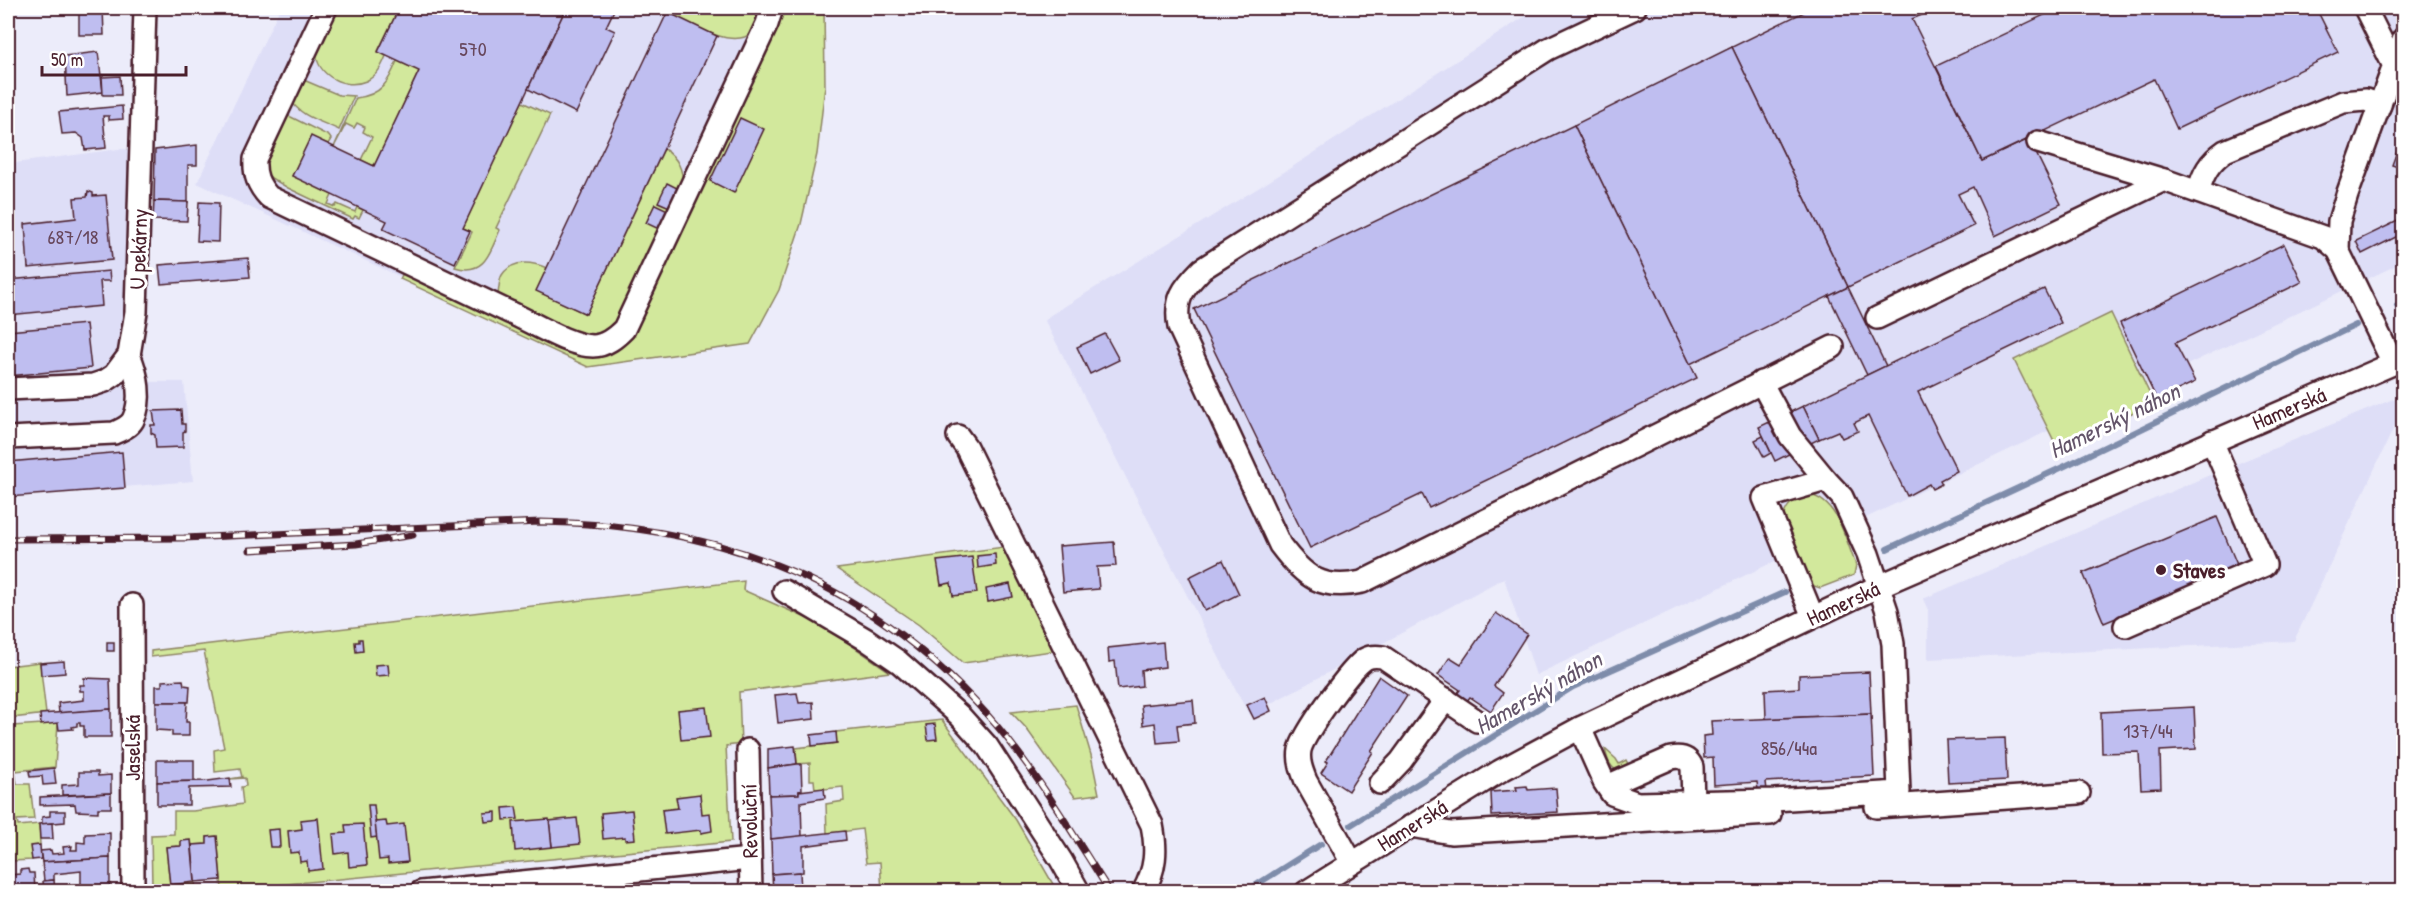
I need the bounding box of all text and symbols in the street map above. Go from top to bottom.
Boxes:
house number: 570 [459,35,487,62]
scale bar [42,39,186,77]
text: 50 m [51,47,83,72]
street label: U pekárny [122,208,154,290]
house number: 687/18 [48,223,98,250]
water label: Hamerský náhon [2043,374,2187,466]
street label: Hamerská [2248,379,2331,437]
place label: Staves [2173,555,2226,585]
marker: Staves [2154,563,2168,577]
street label: Hamerská [1802,573,1885,633]
water label: Hamerský náhon [1469,642,1610,742]
street label: Jaselská [117,715,147,781]
house number: 137/44 [2123,717,2173,744]
house number: 856/44a [1761,734,1817,761]
street label: Revoluční [733,784,765,858]
street label: Hamerská [1371,792,1453,858]

